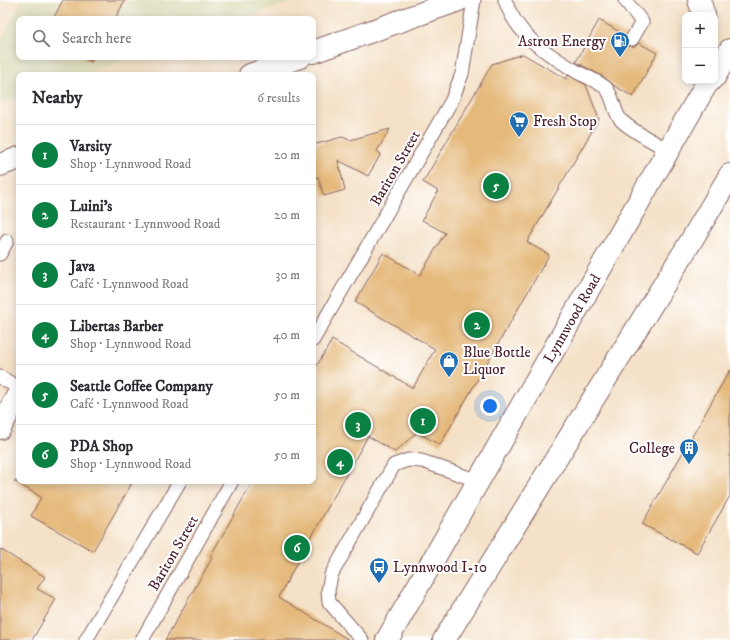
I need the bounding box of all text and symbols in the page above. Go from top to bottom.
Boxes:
map controls [682,12,718,84]
button: + [682,12,718,48]
search box [16,16,316,60]
icon: search [30,27,52,49]
text: Search here [62,29,131,48]
fuel station icon: Astron Energy [609,30,631,58]
place label: Astron Energy [518,32,607,51]
button: − [682,48,718,84]
text: Nearby [32,87,82,109]
text: 6 results [257,90,300,106]
supermarket icon: Fresh Stop [508,110,530,138]
place label: Fresh Stop [533,112,597,131]
street label: Bariton Street [366,127,425,209]
text: Varsity [70,137,111,156]
text: 1 [43,147,47,163]
text: 20 m [274,147,300,163]
text: Shop · Lynnwood Road [70,156,191,172]
pin: 5 [483,171,509,201]
text: Luini's [70,197,112,216]
text: 2 [42,207,48,223]
text: 20 m [274,207,300,223]
text: Restaurant · Lynnwood Road [70,216,220,232]
text: Java [70,257,95,276]
text: 3 [43,267,47,283]
text: 30 m [276,267,300,283]
street label: Lynnwood Road [539,270,605,366]
text: Café · Lynnwood Road [70,276,188,292]
pin: 2 [464,310,490,340]
text: Libertas Barber [70,317,163,336]
text: 4 [41,327,49,343]
text: 40 m [273,327,300,343]
text: Shop · Lynnwood Road [70,336,191,352]
place label: Blue Bottle Liquor [463,343,531,379]
shop icon: Blue Bottle Liquor [438,350,460,378]
text: Seattle Coffee Company [70,377,213,396]
text: 5 [42,387,48,403]
text: 50 m [274,387,300,403]
text: Café · Lynnwood Road [70,396,188,412]
your location [480,396,500,416]
pin: 1 [410,406,436,436]
pin: 3 [345,410,371,440]
text: PDA Shop [70,437,133,456]
building icon: College [678,437,700,465]
place label: College [629,439,675,458]
text: 6 [42,447,48,463]
text: 50 m [274,447,300,463]
pin: 4 [327,447,353,477]
text: Shop · Lynnwood Road [70,456,191,472]
street label: Bariton Street [144,512,203,594]
pin: 6 [284,533,310,563]
bus stop icon: Lynnwood I-10 [368,556,390,584]
place label: Lynnwood I-10 [393,558,487,577]

